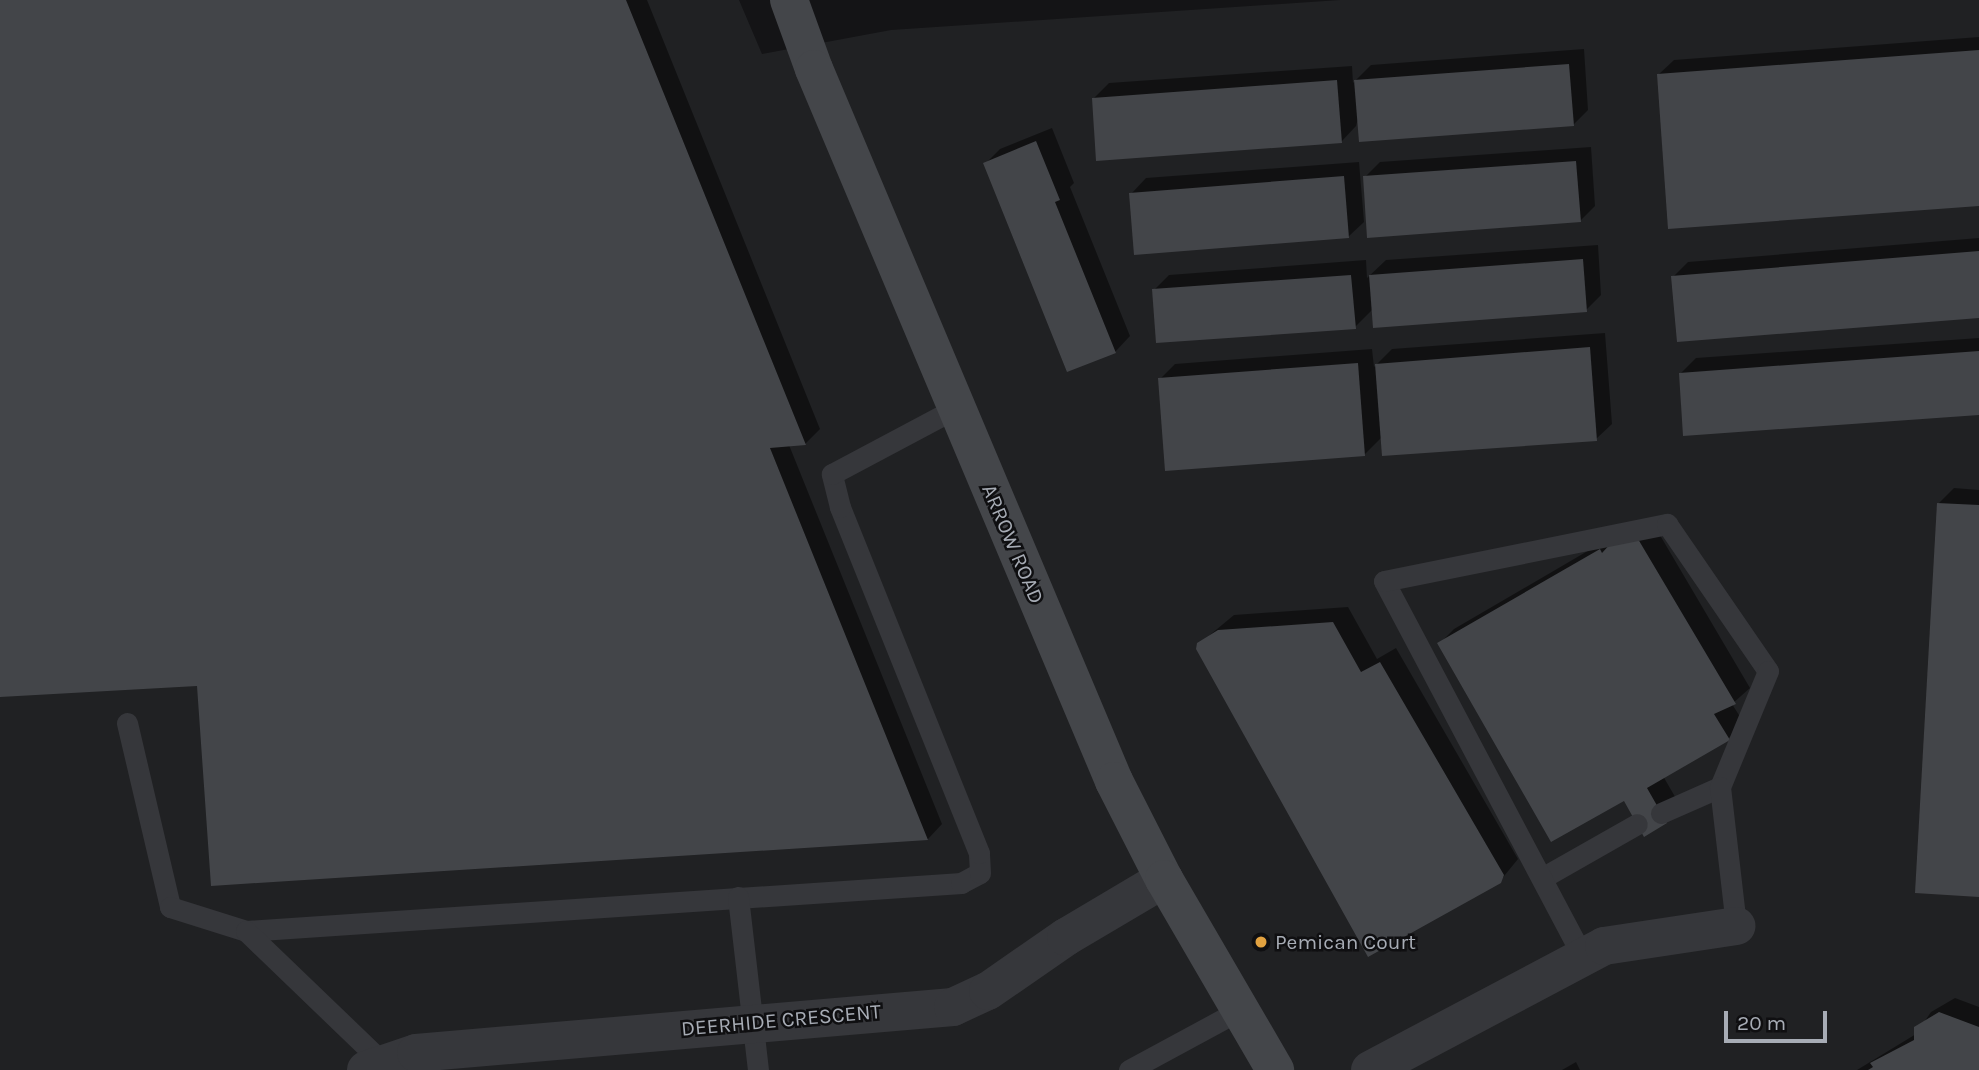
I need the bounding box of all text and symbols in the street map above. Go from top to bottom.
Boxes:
street label: ARROW ROAD [977,480,1049,608]
place label: Pemican Court [1275,929,1416,955]
marker: Pemican Court [1253,934,1269,950]
scale bar [1727,996,1830,1040]
street label: DEERHIDE CRESCENT [680,999,882,1041]
text: 20 m [1737,1011,1786,1035]

